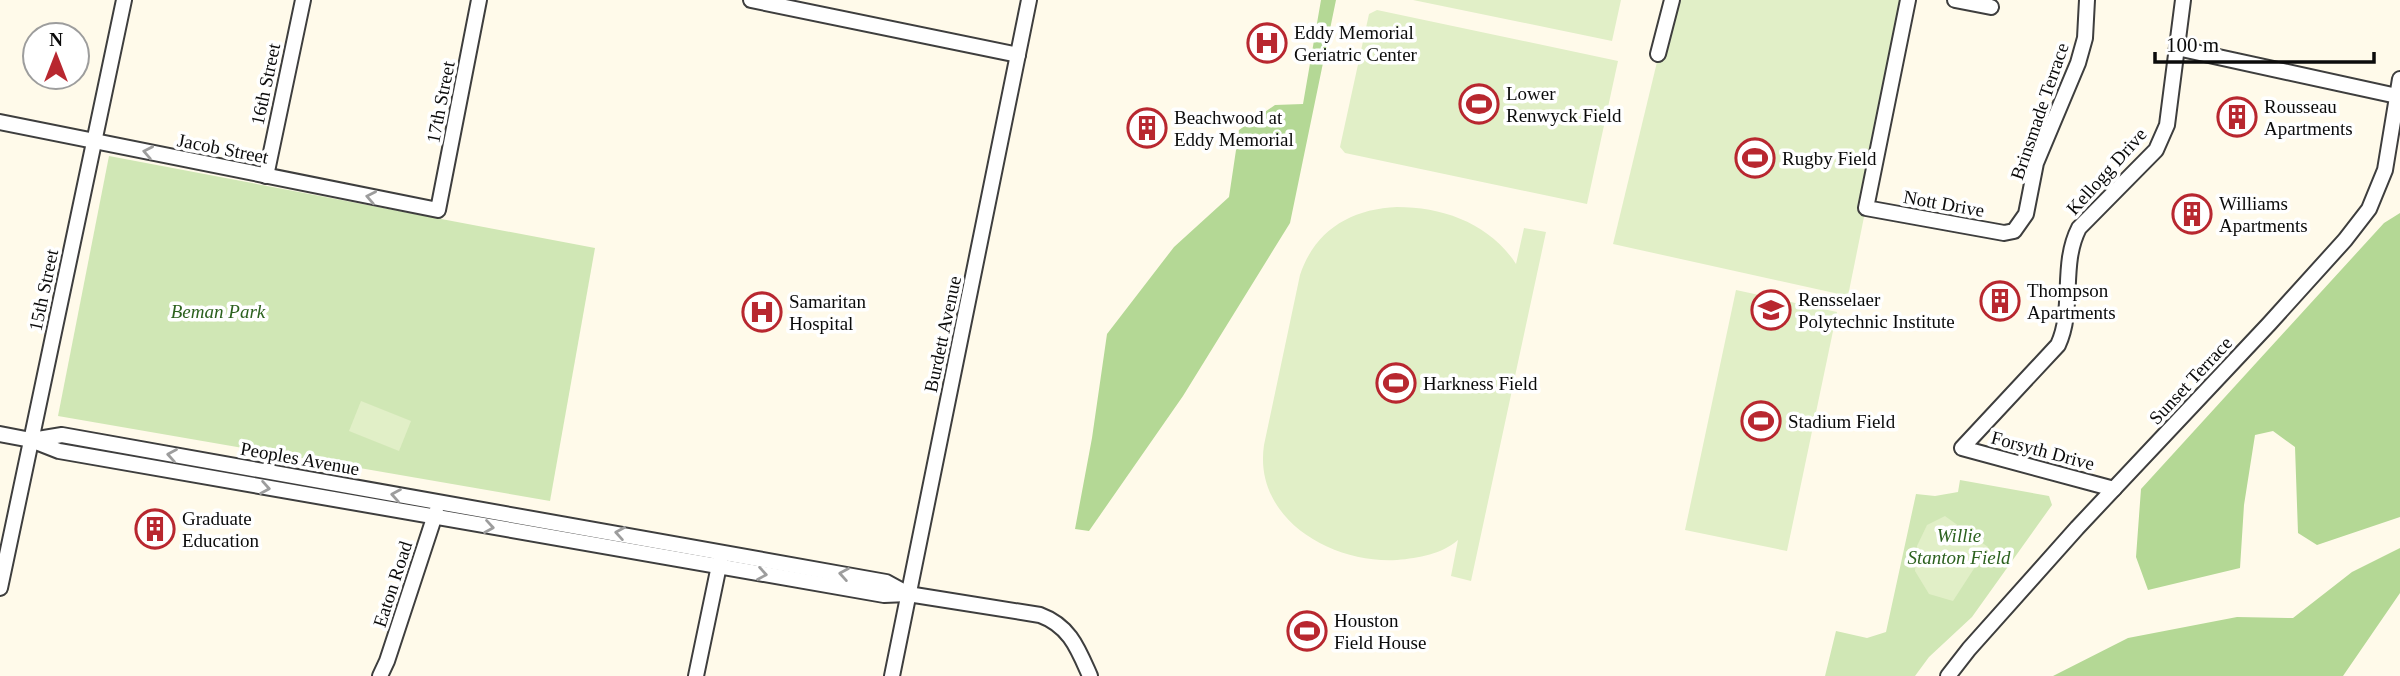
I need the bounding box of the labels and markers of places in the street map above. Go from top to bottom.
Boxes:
hospital icon: Eddy Memorial Geriatric Center [1246,22,1288,64]
place label: Eddy Memorial Geriatric Center [1294,22,1418,65]
sports icon: Lower Renwyck Field [1458,83,1500,125]
place label: Lower Renwyck Field [1506,83,1622,126]
building icon: Rousseau Apartments [2216,96,2258,138]
place label: Rousseau Apartments [2264,96,2353,139]
building icon: Beachwood at Eddy Memorial [1126,107,1168,149]
place label: Beachwood at Eddy Memorial [1174,107,1294,150]
sports icon: Rugby Field [1734,137,1776,179]
place label: Rugby Field [1782,148,1877,169]
building icon: Williams Apartments [2171,193,2213,235]
place label: Williams Apartments [2219,193,2308,236]
building icon: Thompson Apartments [1979,280,2021,322]
place label: Thompson Apartments [2027,280,2116,323]
school or university icon: Rensselaer Polytechnic Institute [1750,289,1792,331]
place label: Rensselaer Polytechnic Institute [1798,289,1955,332]
hospital icon: Samaritan Hospital [741,291,783,333]
place label: Samaritan Hospital [789,291,867,334]
sports icon: Harkness Field [1375,362,1417,404]
place label: Harkness Field [1423,373,1538,394]
sports icon: Stadium Field [1740,400,1782,442]
place label: Stadium Field [1788,411,1896,432]
building icon: Graduate Education [134,508,176,550]
place label: Graduate Education [182,508,260,551]
sports icon: Houston Field House [1286,610,1328,652]
place label: Houston Field House [1334,610,1426,653]

